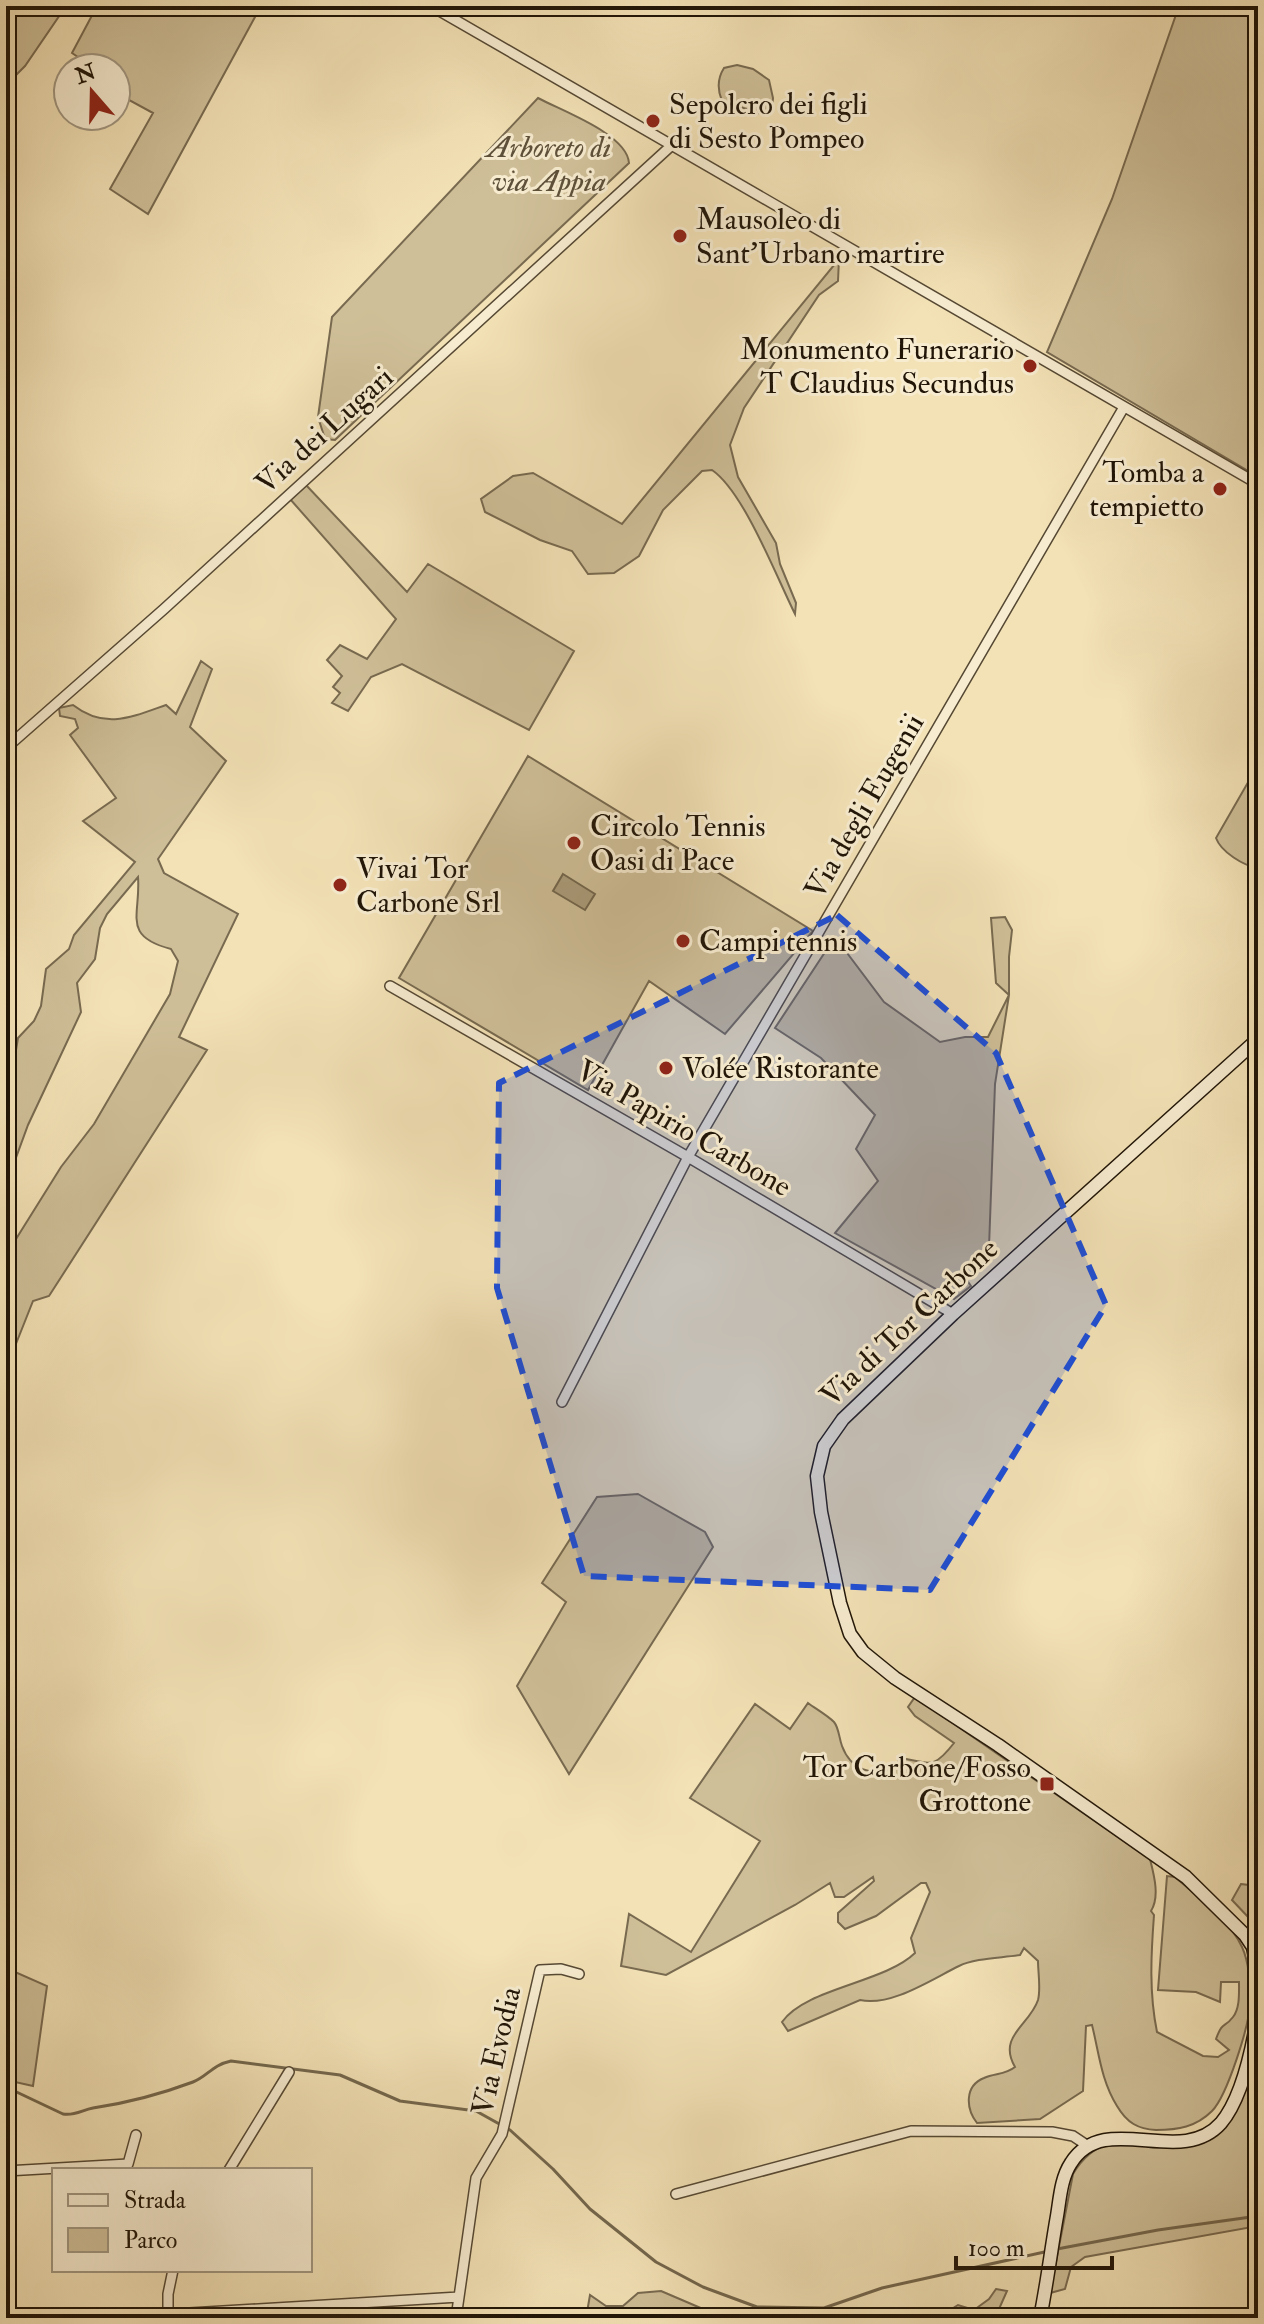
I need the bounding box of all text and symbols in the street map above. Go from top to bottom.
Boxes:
north arrow [52,52,132,132]
text: N [71,58,100,91]
place label: Sepolcro dei figli di Sesto Pompeo [669,86,868,157]
marker: Sepolcro dei figli di Sesto Pompeo [644,112,662,130]
park label: Arboreto di via Appia [484,129,611,200]
place label: Mausoleo di Sant'Urbano martire [696,201,945,272]
marker: Mausoleo di Sant'Urbano martire [671,227,689,245]
place label: Monumento Funerario T Claudius Secundus [740,331,1014,402]
marker: Monumento Funerario T Claudius Secundus [1021,357,1039,375]
street label: Via dei Lugari [248,359,401,502]
place label: Tomba a tempietto [1089,454,1205,525]
marker: Tomba a tempietto [1211,480,1229,498]
street label: Via degli Eugenii [796,707,932,905]
place label: Circolo Tennis Oasi di Pace [590,808,766,879]
marker: Circolo Tennis Oasi di Pace [565,834,583,852]
place label: Vivai Tor Carbone Srl [356,850,500,921]
marker: Vivai Tor Carbone Srl [331,876,349,894]
place label: Campi tennis [699,923,857,960]
marker: Campi tennis [674,932,692,950]
place label: Volée Ristorante [682,1050,879,1087]
street label: Via Papirio Carbone [570,1052,798,1205]
marker: Volée Ristorante [657,1059,675,1077]
street label: Via di Tor Carbone [813,1231,1006,1414]
place label: Tor Carbone/Fosso Grottone [803,1749,1031,1820]
marker: Tor Carbone/Fosso Grottone [1038,1775,1056,1793]
street label: Via Evodia [464,1983,529,2119]
legend [52,2168,312,2272]
text: Strada [124,2185,187,2216]
scale bar [956,2220,1112,2270]
text: Parco [124,2225,177,2256]
text: 100 m [968,2233,1025,2264]

